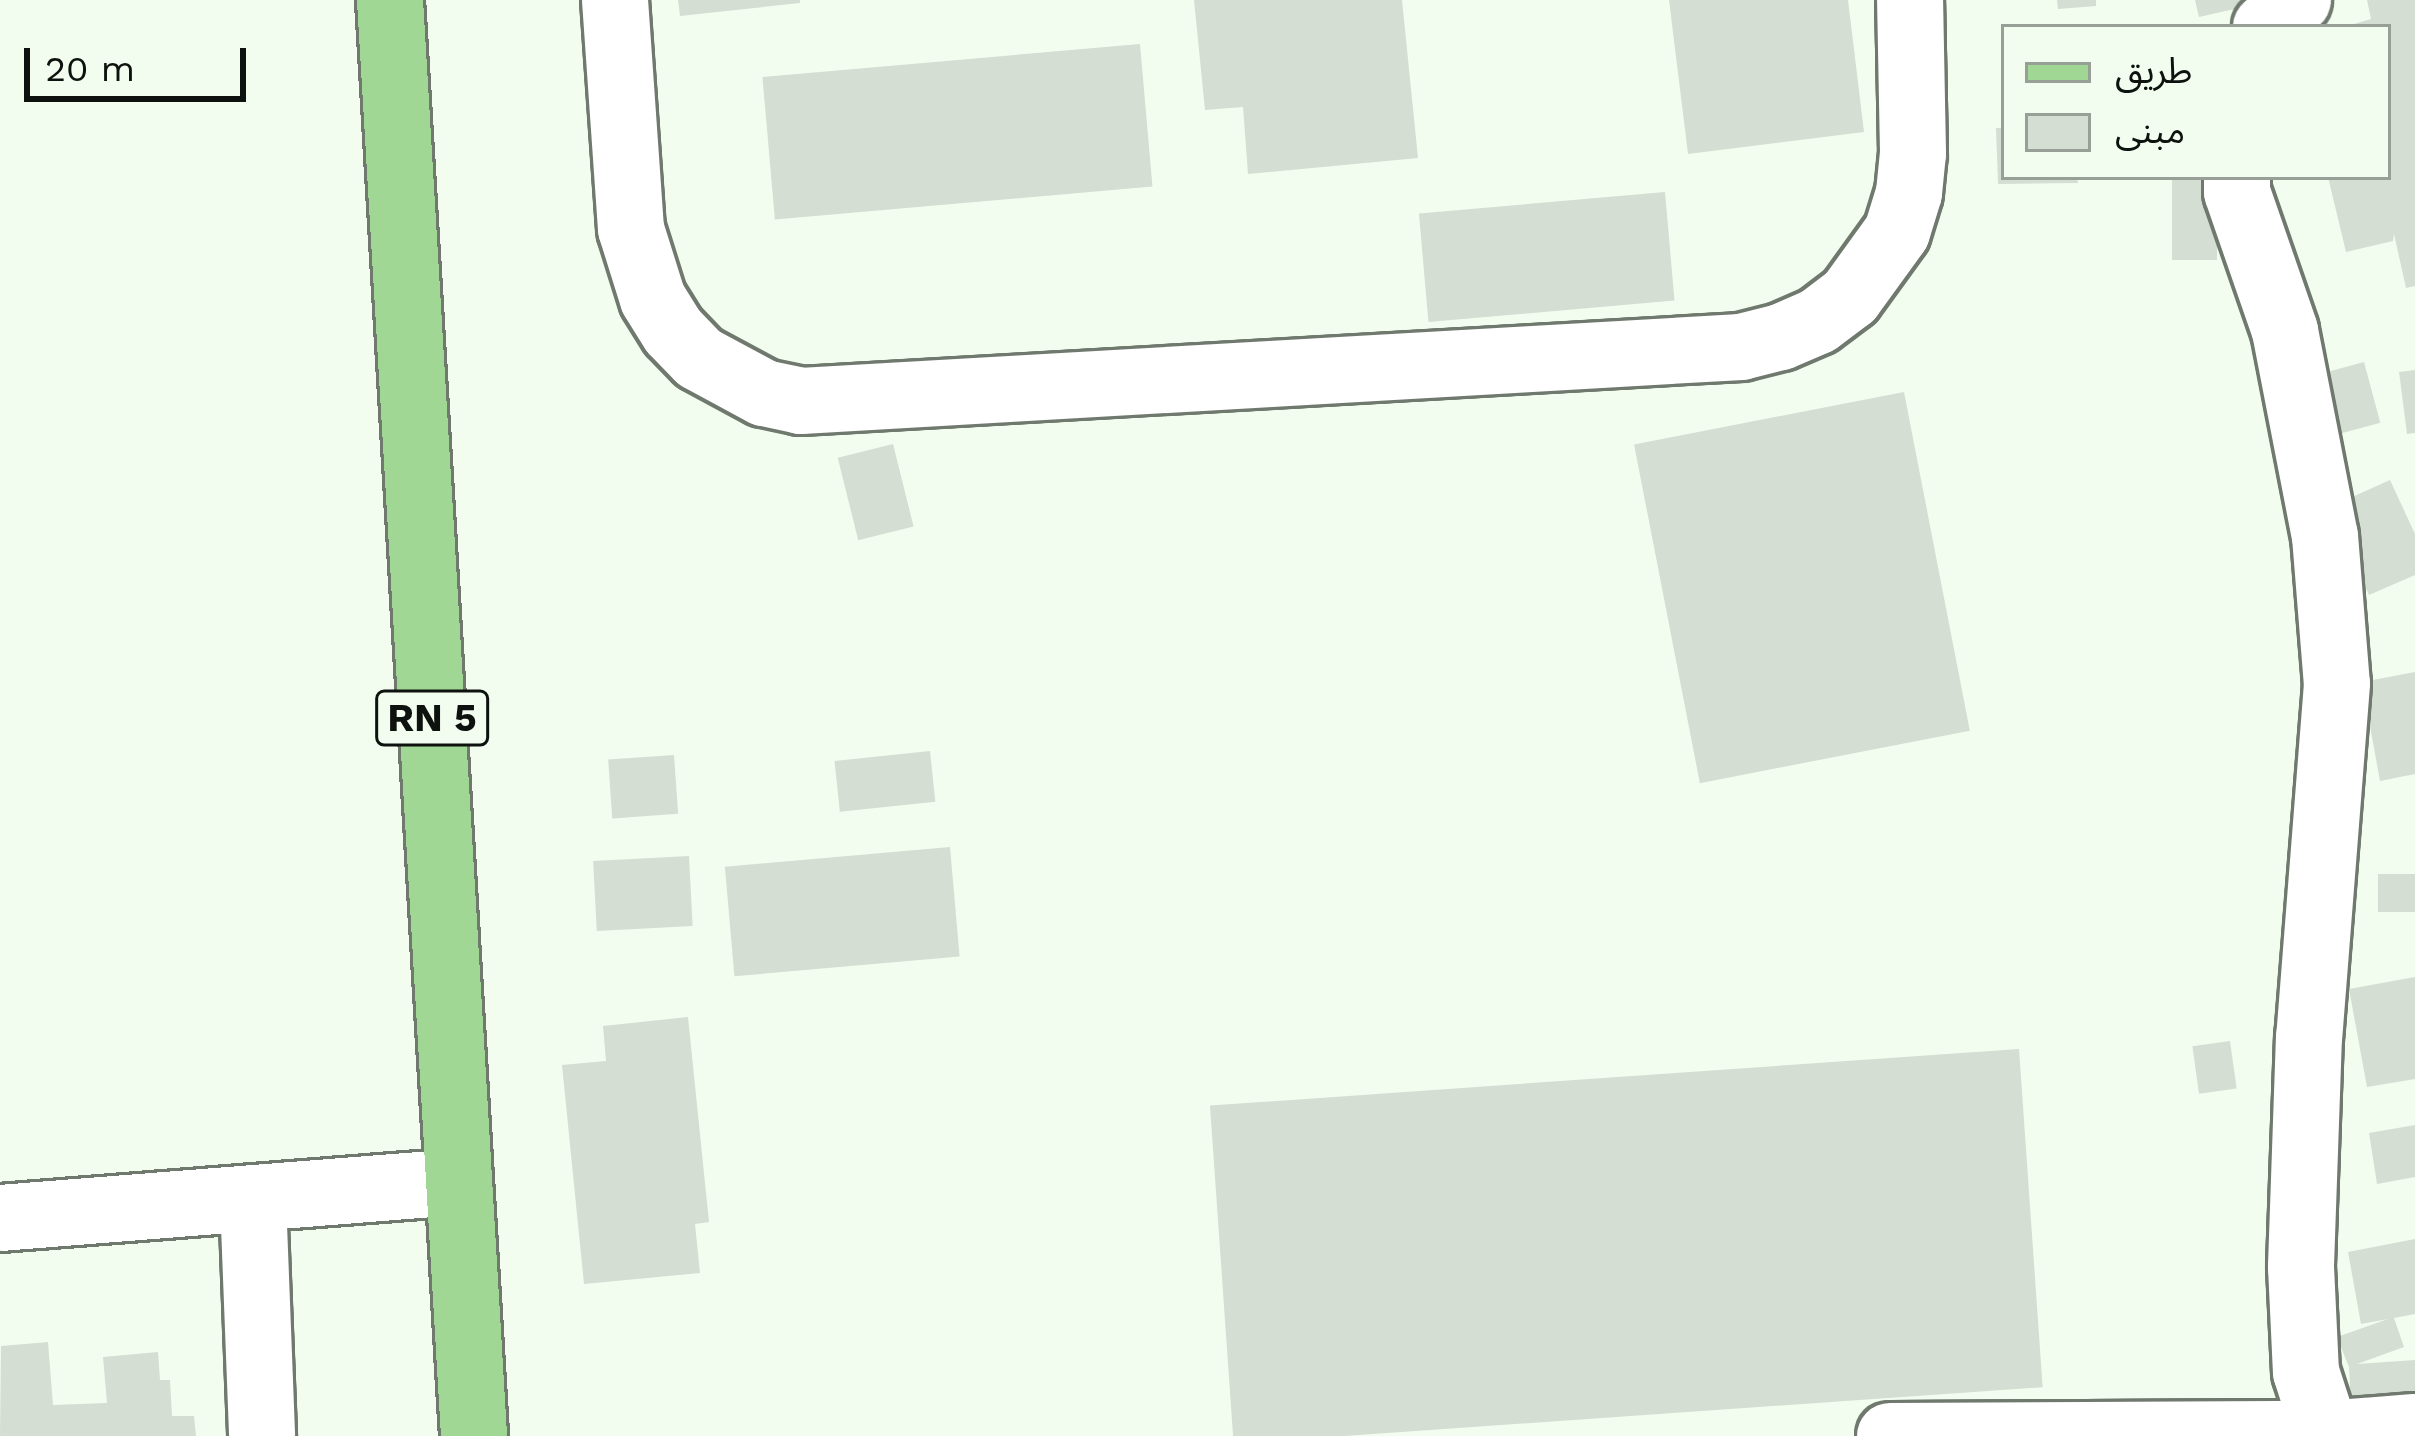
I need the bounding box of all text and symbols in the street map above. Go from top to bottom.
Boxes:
scale bar [30,24,252,98]
legend [2001,24,2391,180]
text: 20 m [45,48,135,90]
text: طريق [2115,50,2192,92]
text: مبنى [2115,110,2185,152]
road number: RN 5 [375,685,489,751]

